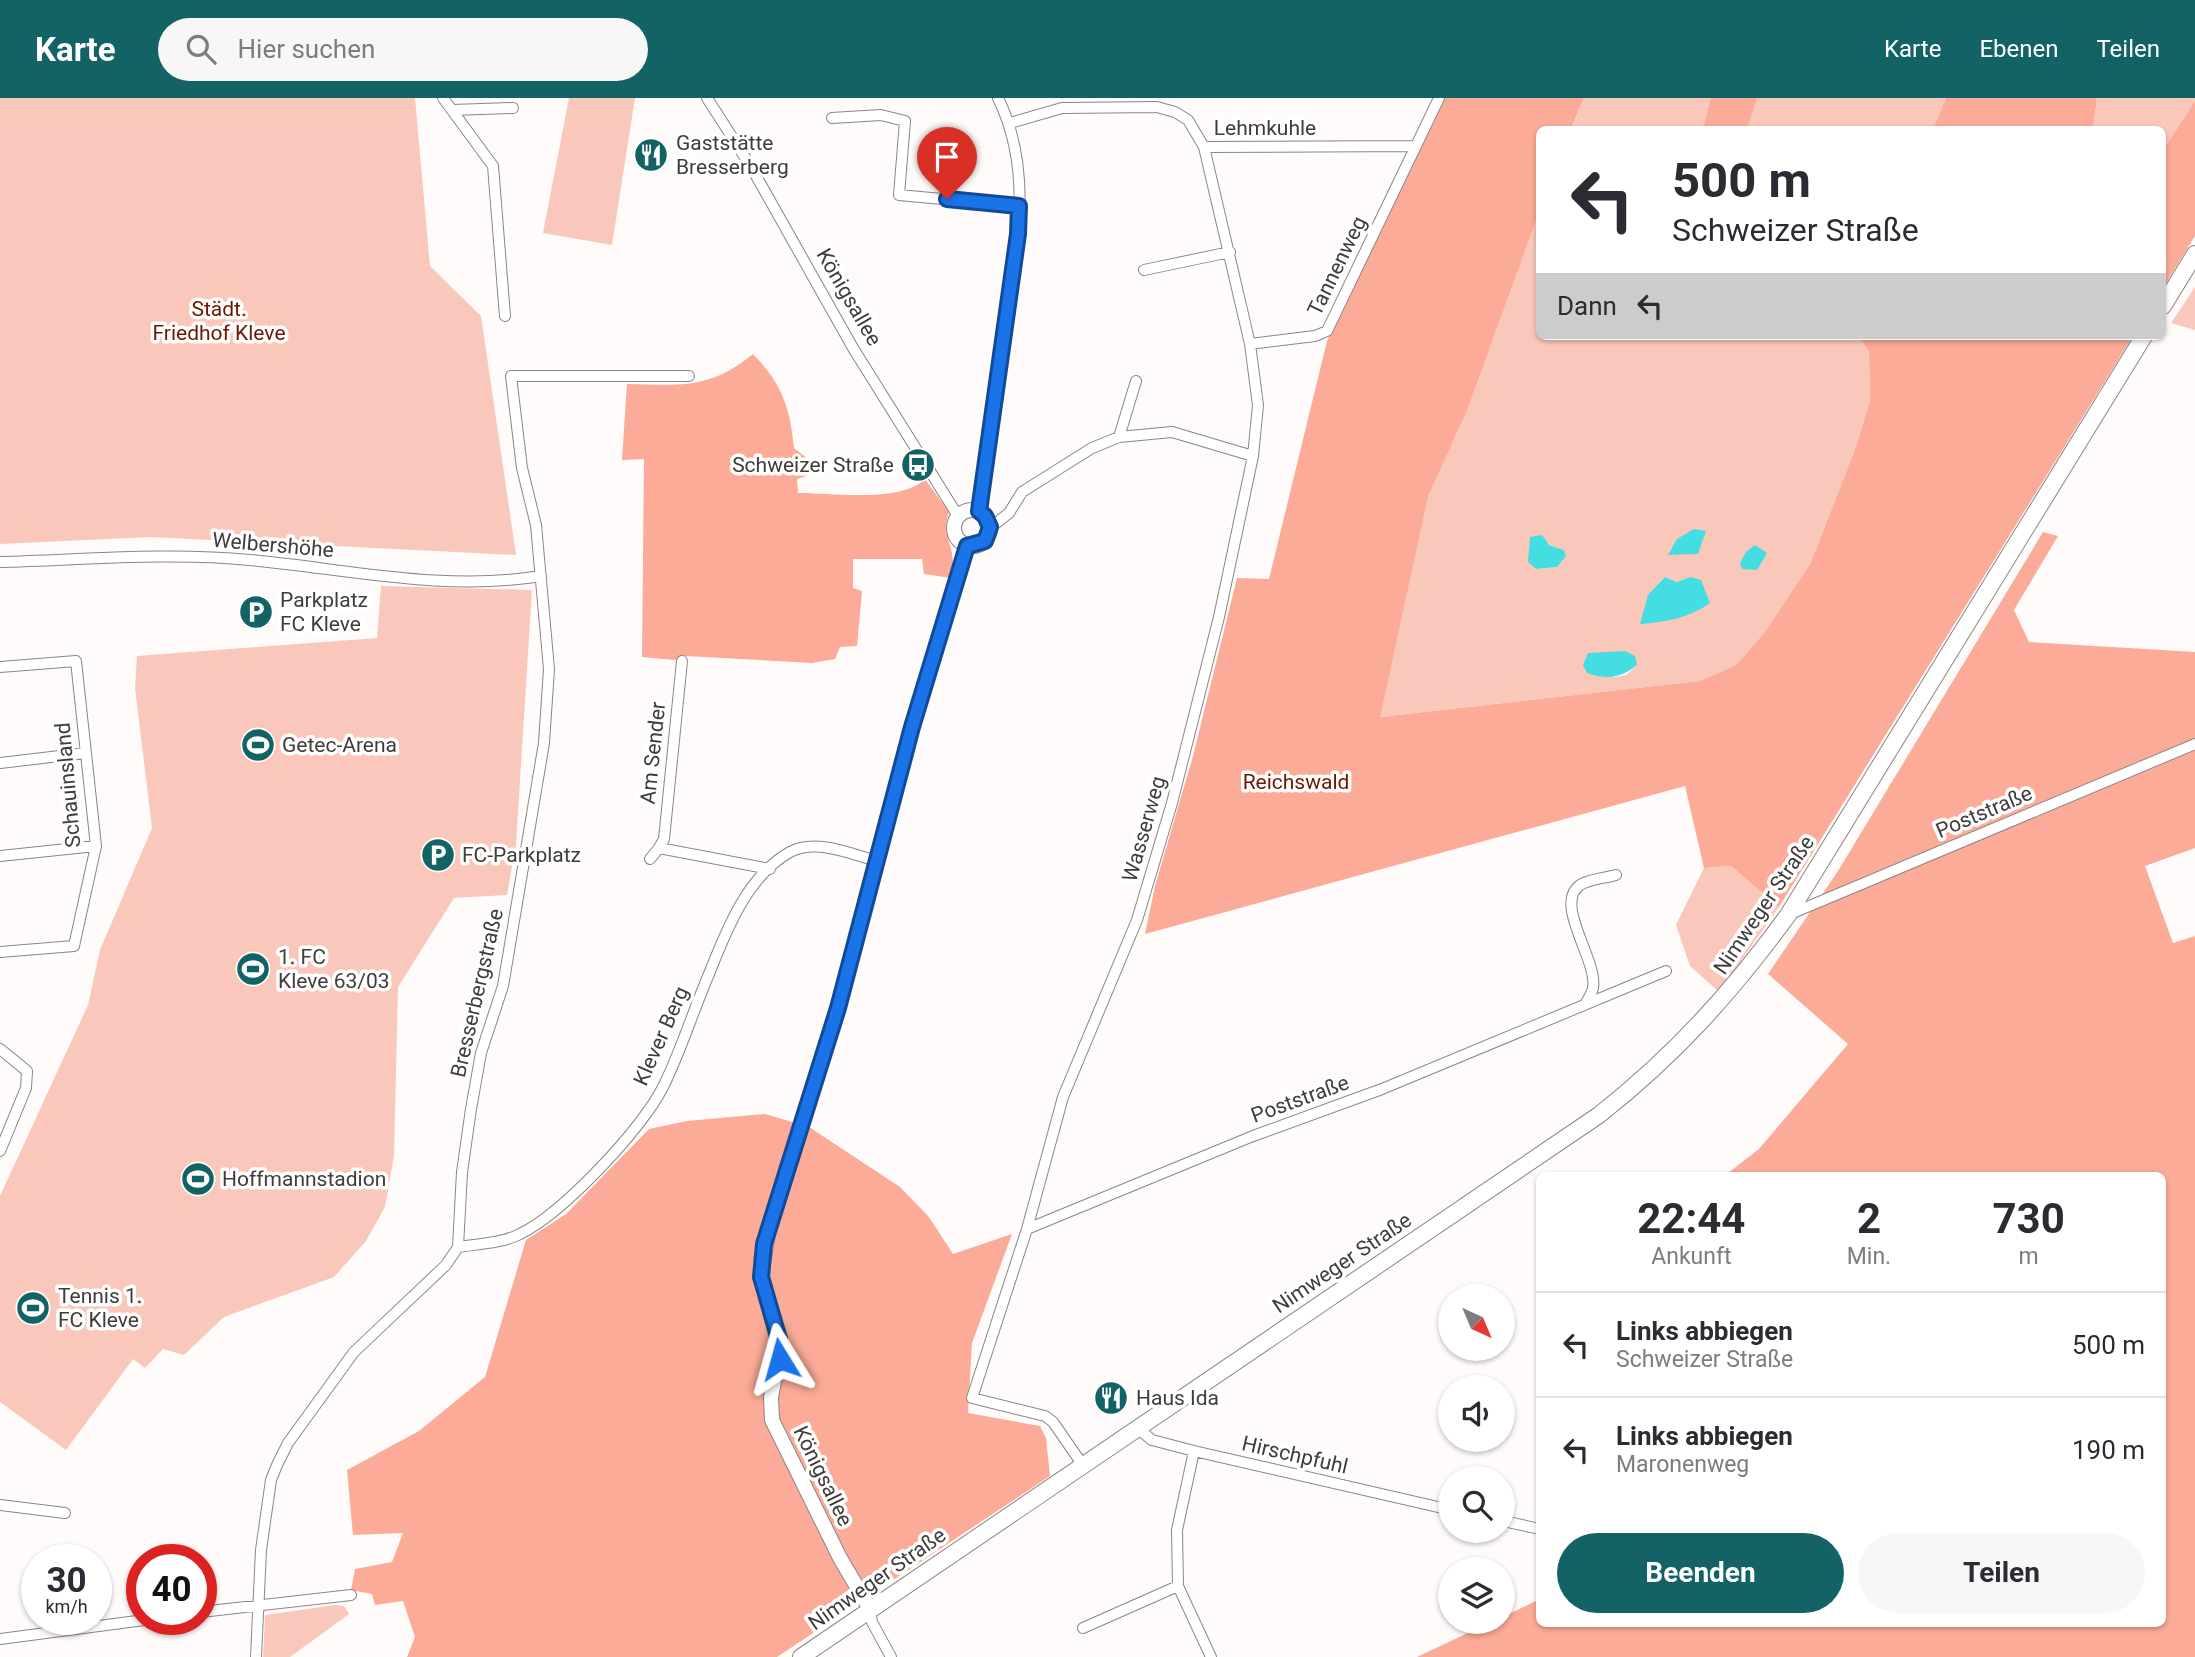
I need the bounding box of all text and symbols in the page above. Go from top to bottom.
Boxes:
search box [158,18,648,81]
text: Karte [35,30,116,69]
icon: search [182,30,220,68]
text: Hier suchen [238,34,375,64]
text: Karte [1884,35,1941,63]
text: Ebenen [1979,35,2058,63]
text: Teilen [2096,35,2160,63]
street label: Lehmkuhle [1214,116,1316,140]
pin [917,127,977,199]
place label: Gaststätte Bresserberg [676,131,789,179]
restaurant icon: Gaststätte Bresserberg [632,136,670,174]
icon: arrive [928,138,966,176]
text: 500 m [1672,152,1811,209]
icon: left [1557,154,1648,245]
text: Schweizer Straße [1672,211,1919,249]
street label: Tannenweg [1303,212,1371,320]
street label: Königsallee [812,244,886,350]
icon: left [1631,287,1669,325]
text: Dann [1557,291,1617,321]
park label: Städt. Friedhof Kleve [152,297,286,345]
bus stop icon: Schweizer Straße [899,446,937,484]
place label: Schweizer Straße [732,453,894,477]
street label: Welbershöhe [211,528,335,562]
place label: Parkplatz FC Kleve [280,588,368,636]
parking icon: Parkplatz FC Kleve [237,593,275,631]
street label: Am Sender [636,701,670,805]
street label: Schauinsland [51,721,85,849]
sports icon: Getec-Arena [239,726,277,764]
place label: Getec-Arena [282,733,397,757]
park label: Reichswald [1243,770,1349,794]
street label: Wasserweg [1118,774,1170,884]
street label: Poststraße [1932,781,2036,843]
street label: Nimweger Straße [1709,831,1819,979]
parking icon: FC-Parkplatz [419,836,457,874]
place label: FC-Parkplatz [462,843,581,867]
street label: Bresserbergstraße [446,906,508,1080]
place label: 1. FC Kleve 63/03 [278,945,390,993]
sports icon: 1. FC Kleve 63/03 [234,950,272,988]
street label: Klever Berg [629,983,693,1089]
street label: Poststraße [1248,1070,1352,1128]
sports icon: Hoffmannstadion [179,1160,217,1198]
place label: Hoffmannstadion [222,1167,386,1191]
text: 22:44 [1637,1194,1745,1243]
text: 2 [1857,1194,1881,1243]
text: 730 [1992,1194,2065,1243]
street label: Nimweger Straße [1268,1208,1416,1318]
text: Ankunft [1651,1243,1732,1270]
text: Min. [1847,1243,1891,1270]
text: m [2019,1243,2039,1270]
place label: Tennis 1. FC Kleve [58,1284,142,1332]
north arrow [1438,1284,1516,1362]
map controls [1438,1284,1515,1634]
sports icon: Tennis 1. FC Kleve [14,1289,52,1327]
text: Links abbiegen [1616,1316,1793,1346]
position arrow [743,1322,817,1396]
icon: left [1557,1326,1595,1364]
text: 500 m [2072,1330,2145,1360]
text: Schweizer Straße [1616,1346,1793,1373]
button: sound [1438,1375,1515,1452]
restaurant icon: Haus Ida [1092,1379,1130,1417]
place label: Haus Ida [1136,1386,1219,1410]
text: Links abbiegen [1616,1421,1793,1451]
street label: Königsallee [789,1422,857,1530]
street label: Hirschpfuhl [1240,1431,1350,1479]
icon: left [1557,1431,1595,1469]
text: 190 m [2072,1435,2145,1465]
text: Maronenweg [1616,1451,1749,1478]
button: search [1438,1466,1515,1543]
street label: Nimweger Straße [804,1523,950,1635]
button: Beenden [1557,1533,1844,1613]
button: Teilen [1858,1533,2145,1613]
speed limit sign: 40 [126,1544,217,1635]
button: layers [1438,1557,1515,1634]
text: 30 [46,1560,87,1601]
text: km/h [45,1596,88,1617]

